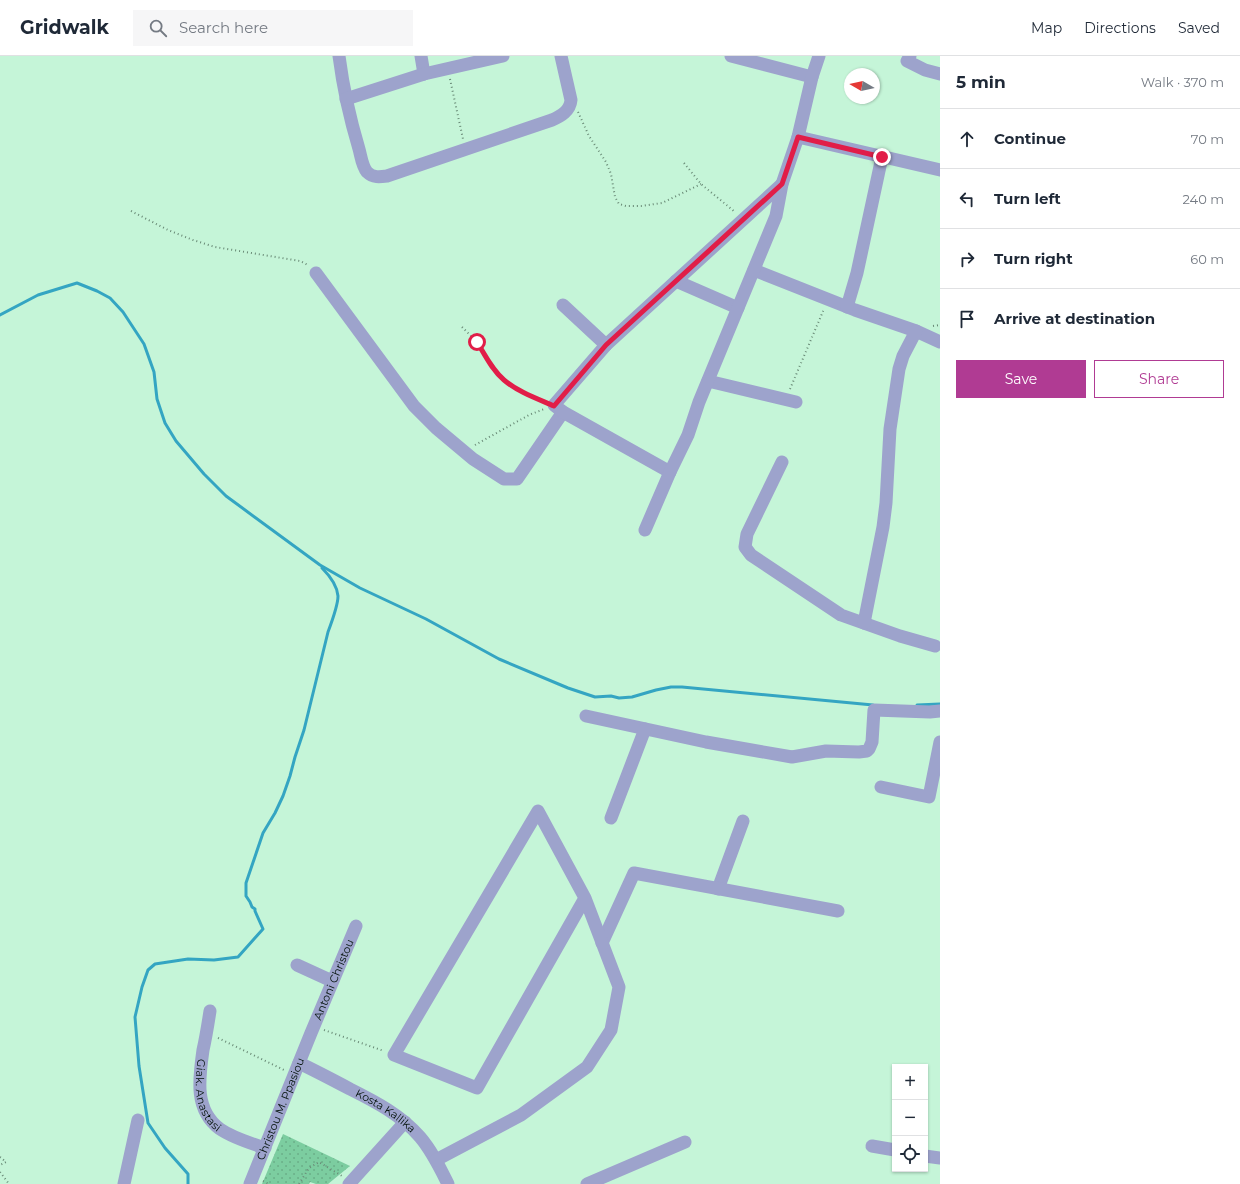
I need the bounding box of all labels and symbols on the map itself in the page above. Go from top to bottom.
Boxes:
north arrow [844,68,880,104]
route end [873,148,891,166]
route start [468,333,486,351]
street label: Antoni Christou [310,937,357,1022]
street label: Christou M. Ppasiou [253,1056,307,1162]
street label: Giak. Anastasi [193,1058,224,1135]
street label: Kosta Kallika [353,1086,419,1135]

